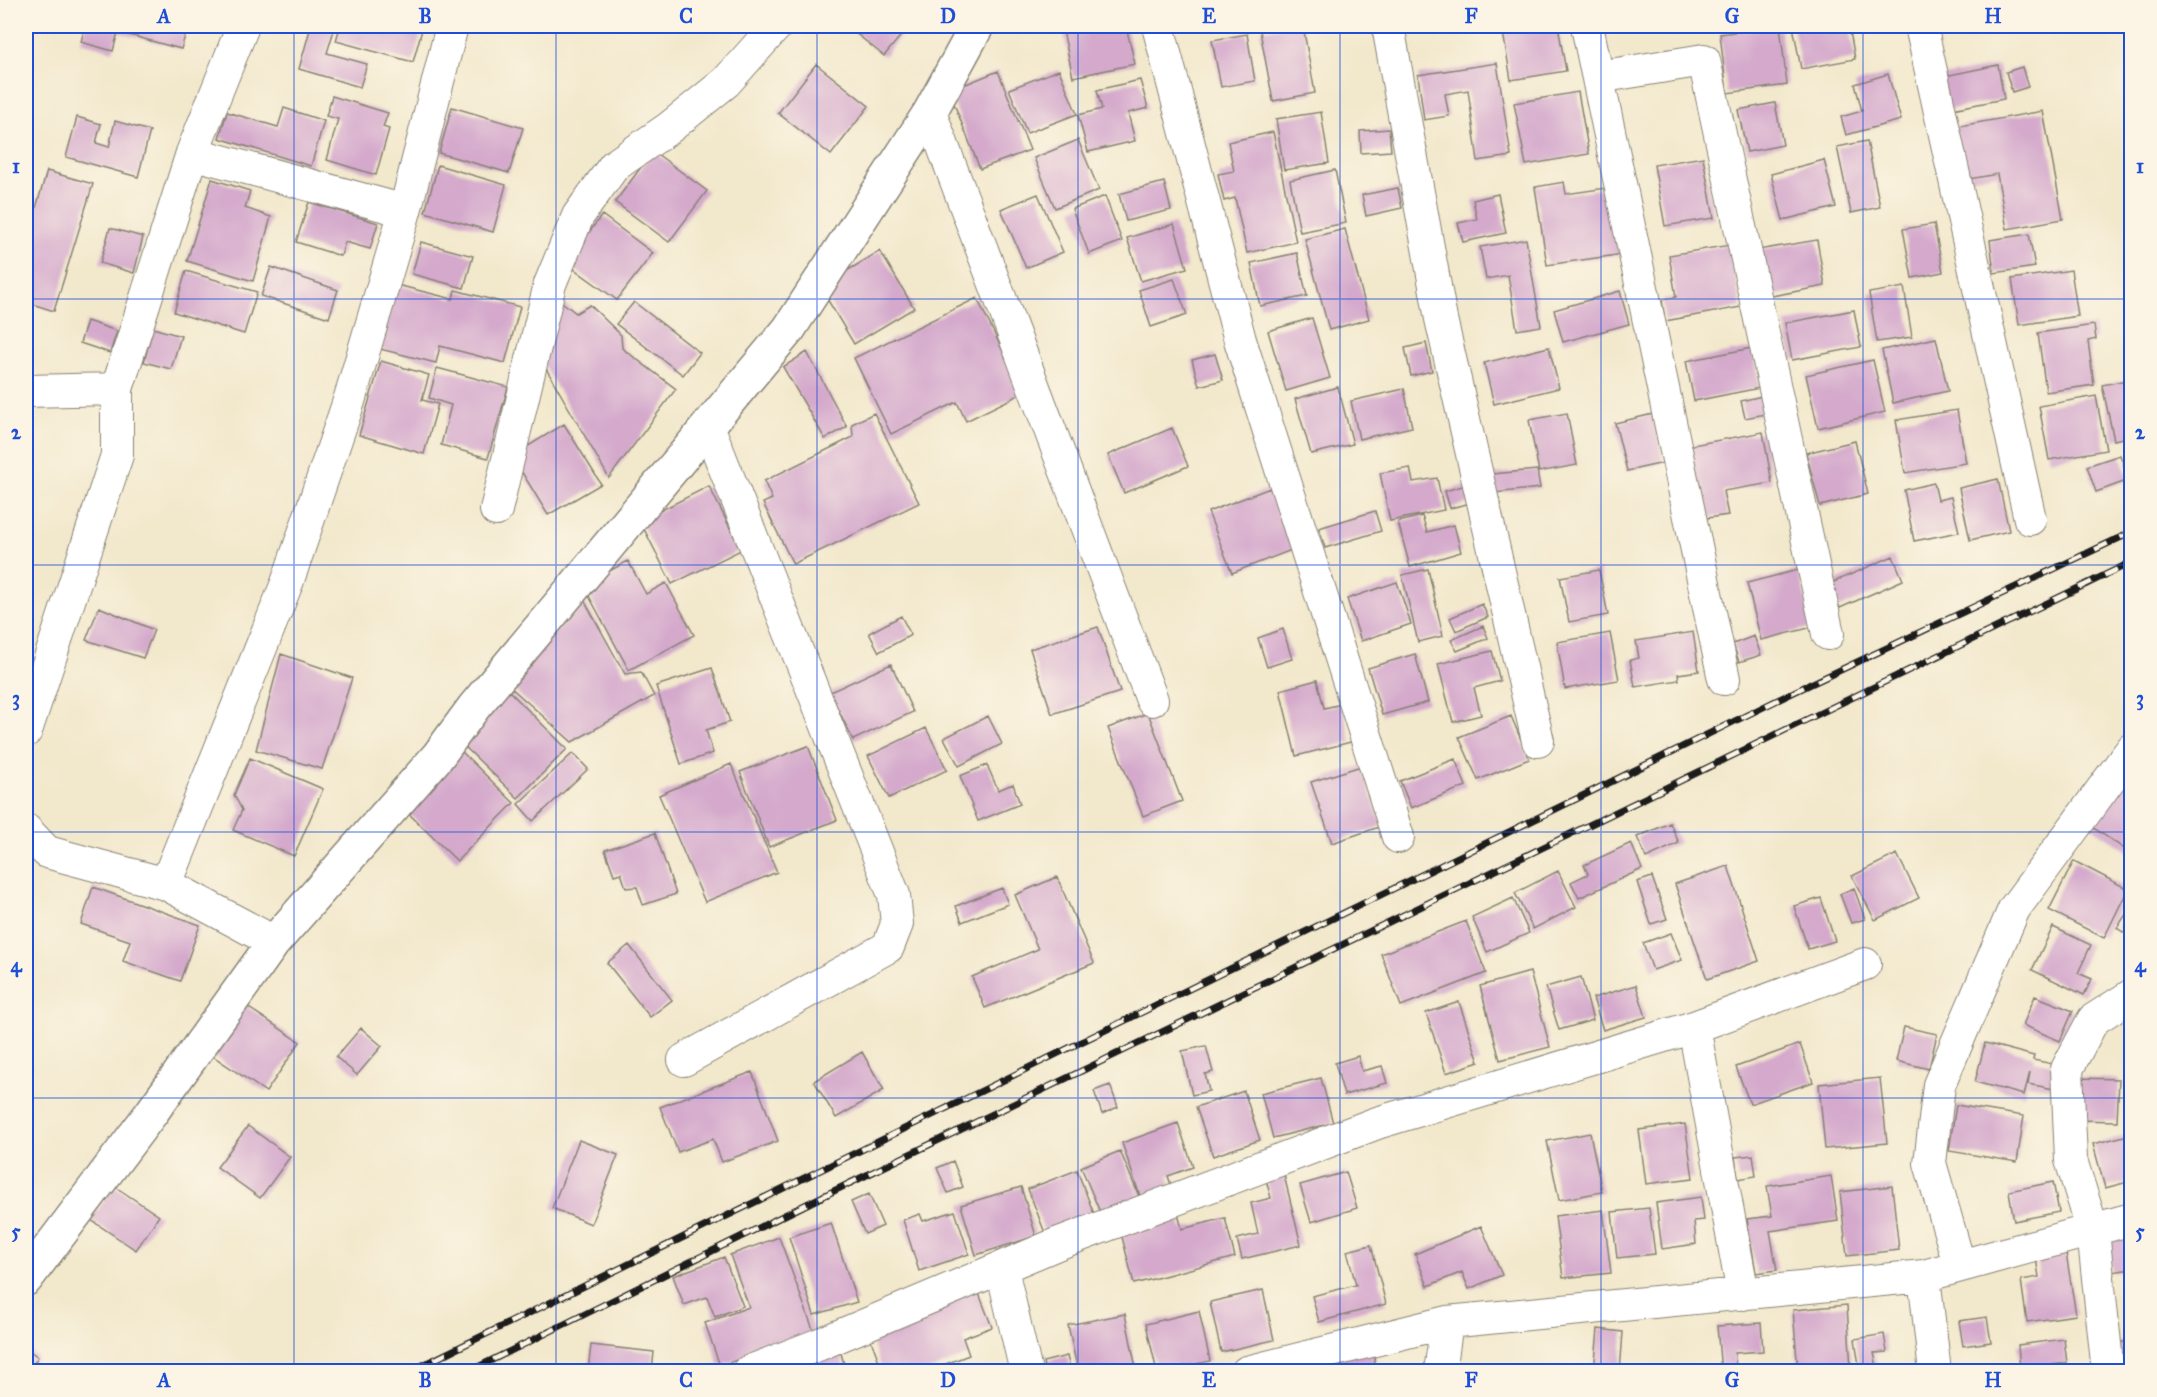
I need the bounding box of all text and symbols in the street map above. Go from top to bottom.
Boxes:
text: A [155,4,171,28]
text: B [418,4,432,28]
text: C [679,4,693,28]
text: D [940,4,956,28]
text: E [1202,4,1217,28]
text: F [1464,4,1478,28]
text: G [1725,4,1740,28]
text: H [1984,4,2002,28]
text: 1 [12,154,20,178]
text: 1 [2136,154,2144,178]
text: 2 [11,420,22,444]
text: 2 [2135,420,2146,444]
text: 3 [12,686,20,711]
text: 3 [2136,686,2144,711]
text: 4 [10,953,22,978]
text: 4 [2134,953,2146,978]
text: 5 [11,1219,21,1243]
text: 5 [2135,1219,2145,1243]
text: A [155,1368,171,1392]
text: B [418,1368,432,1392]
text: C [679,1368,693,1392]
text: D [940,1368,956,1392]
text: E [1202,1368,1217,1392]
text: F [1464,1368,1478,1392]
text: G [1725,1368,1740,1392]
text: H [1984,1368,2002,1392]

